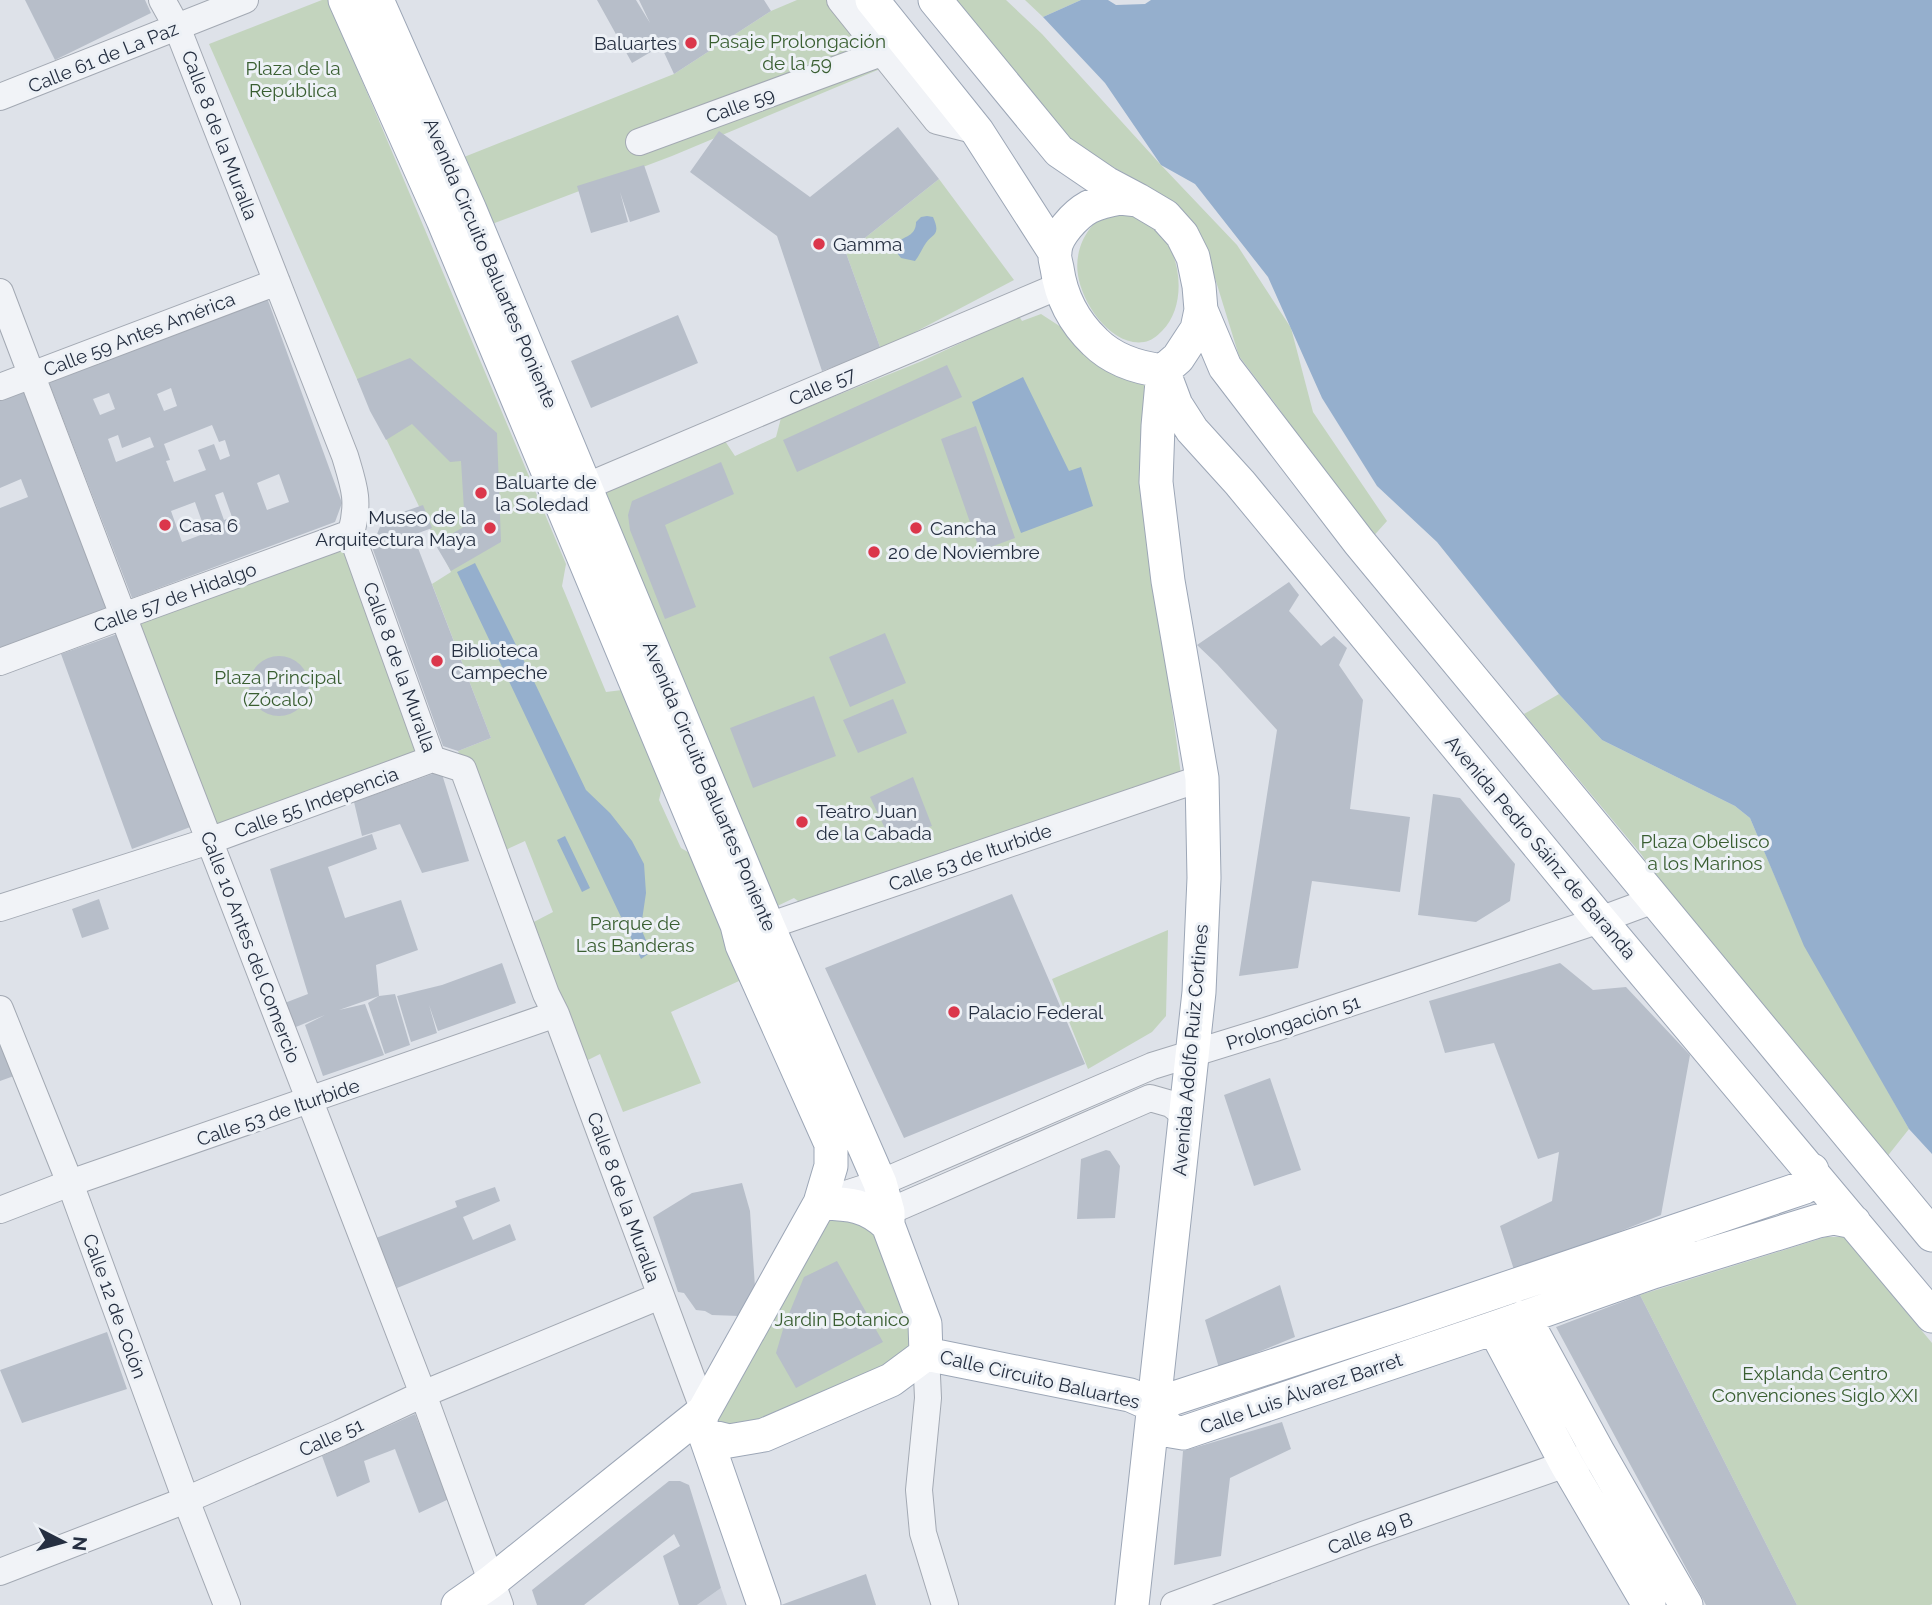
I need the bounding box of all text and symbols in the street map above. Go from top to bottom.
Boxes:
street label: Calle 61 de La Paz [25,17,181,97]
park label: Pasaje Prolongación de la 59 [708,30,886,74]
place label: Baluartes [594,32,677,54]
marker: Baluartes [683,35,699,51]
street label: Calle 8 de la Muralla [178,47,262,223]
park label: Plaza de la República [245,57,341,101]
street label: Calle 59 [703,82,777,128]
street label: Avenida Circuito Baluartes Poniente [420,115,562,411]
place label: Gamma [833,233,902,255]
marker: Gamma [811,236,827,252]
street label: Calle 59 Antes América [40,287,238,381]
street label: Calle 57 [785,362,859,410]
place label: Baluarte de la Soledad [495,471,597,515]
marker: Baluarte de la Soledad [473,485,489,501]
place label: Museo de la Arquitectura Maya [315,506,476,550]
place label: Casa 6 [179,514,238,536]
marker: Casa 6 [157,517,173,533]
place label: Cancha [930,517,996,539]
marker: Museo de la Arquitectura Maya [482,520,498,536]
marker: Cancha [908,520,924,536]
place label: 20 de Noviembre [888,541,1040,563]
marker: 20 de Noviembre [866,544,882,560]
street label: Calle 57 de Hidalgo [91,557,259,637]
street label: Calle 8 de la Muralla [359,579,441,755]
street label: Avenida Circuito Baluartes Poniente [639,638,781,934]
place label: Biblioteca Campeche [451,639,547,683]
marker: Biblioteca Campeche [429,653,445,669]
park label: Plaza Principal (Zócalo) [214,666,343,710]
street label: Avenida Pedro Sáinz de Baranda [1441,731,1641,963]
street label: Calle 55 Indepencia [231,762,401,842]
place label: Teatro Juan de la Cabada [816,800,932,844]
marker: Teatro Juan de la Cabada [794,814,810,830]
street label: Calle 53 de Iturbide [886,819,1054,895]
street label: Calle 10 Antes del Comercio [197,828,305,1066]
park label: Plaza Obelisco a los Marinos [1640,830,1770,874]
park label: Parque de Las Banderas [576,912,694,956]
street label: Avenida Adolfo Ruiz Cortines [1168,923,1212,1177]
street label: Prolongación 51 [1223,990,1363,1054]
place label: Palacio Federal [968,1001,1104,1023]
marker: Palacio Federal [946,1004,962,1020]
street label: Calle 53 de Iturbide [194,1074,362,1150]
street label: Calle 8 de la Muralla [583,1109,665,1285]
street label: Calle 12 de Colón [79,1231,151,1381]
park label: Jardin Botanico [774,1308,910,1330]
street label: Calle Circuito Baluartes [938,1345,1142,1413]
street label: Calle Luis Álvarez Barret [1197,1348,1406,1438]
park label: Explanda Centro Convenciones Siglo XXI [1712,1362,1918,1406]
street label: Calle 51 [295,1413,367,1461]
north arrow [28,1507,98,1577]
street label: Calle 49 B [1325,1507,1415,1559]
text: N [68,1535,92,1552]

